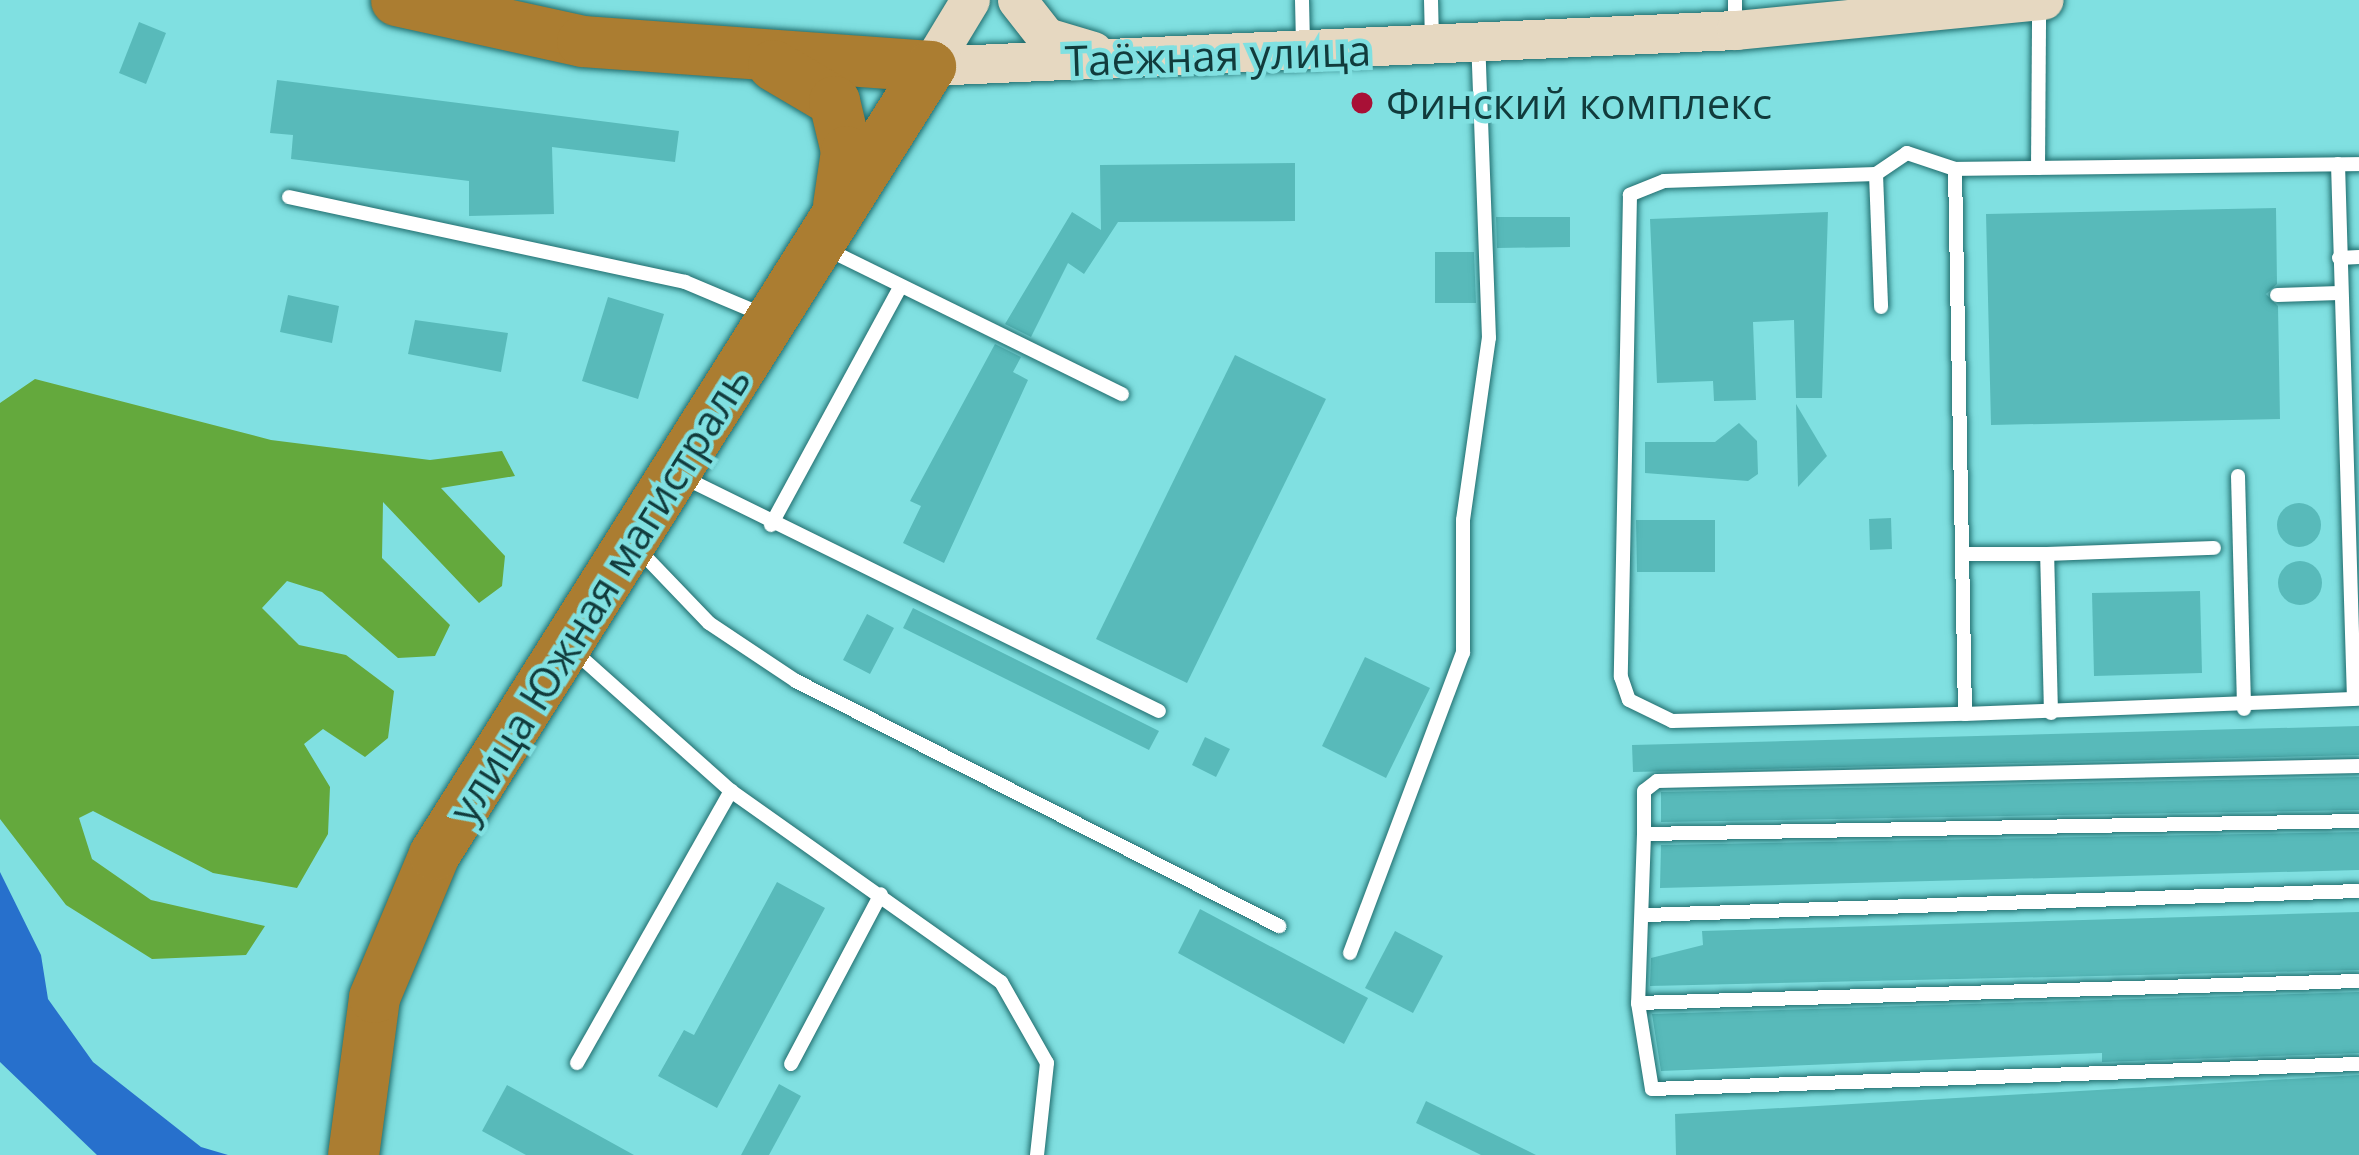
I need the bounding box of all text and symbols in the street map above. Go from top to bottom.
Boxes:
street label: Таёжная улица [1064,24,1372,86]
place label: Финский комплекс [1386,78,1772,128]
marker: Финский комплекс [1349,90,1375,116]
street label: улица Южная магистраль [438,357,760,831]

